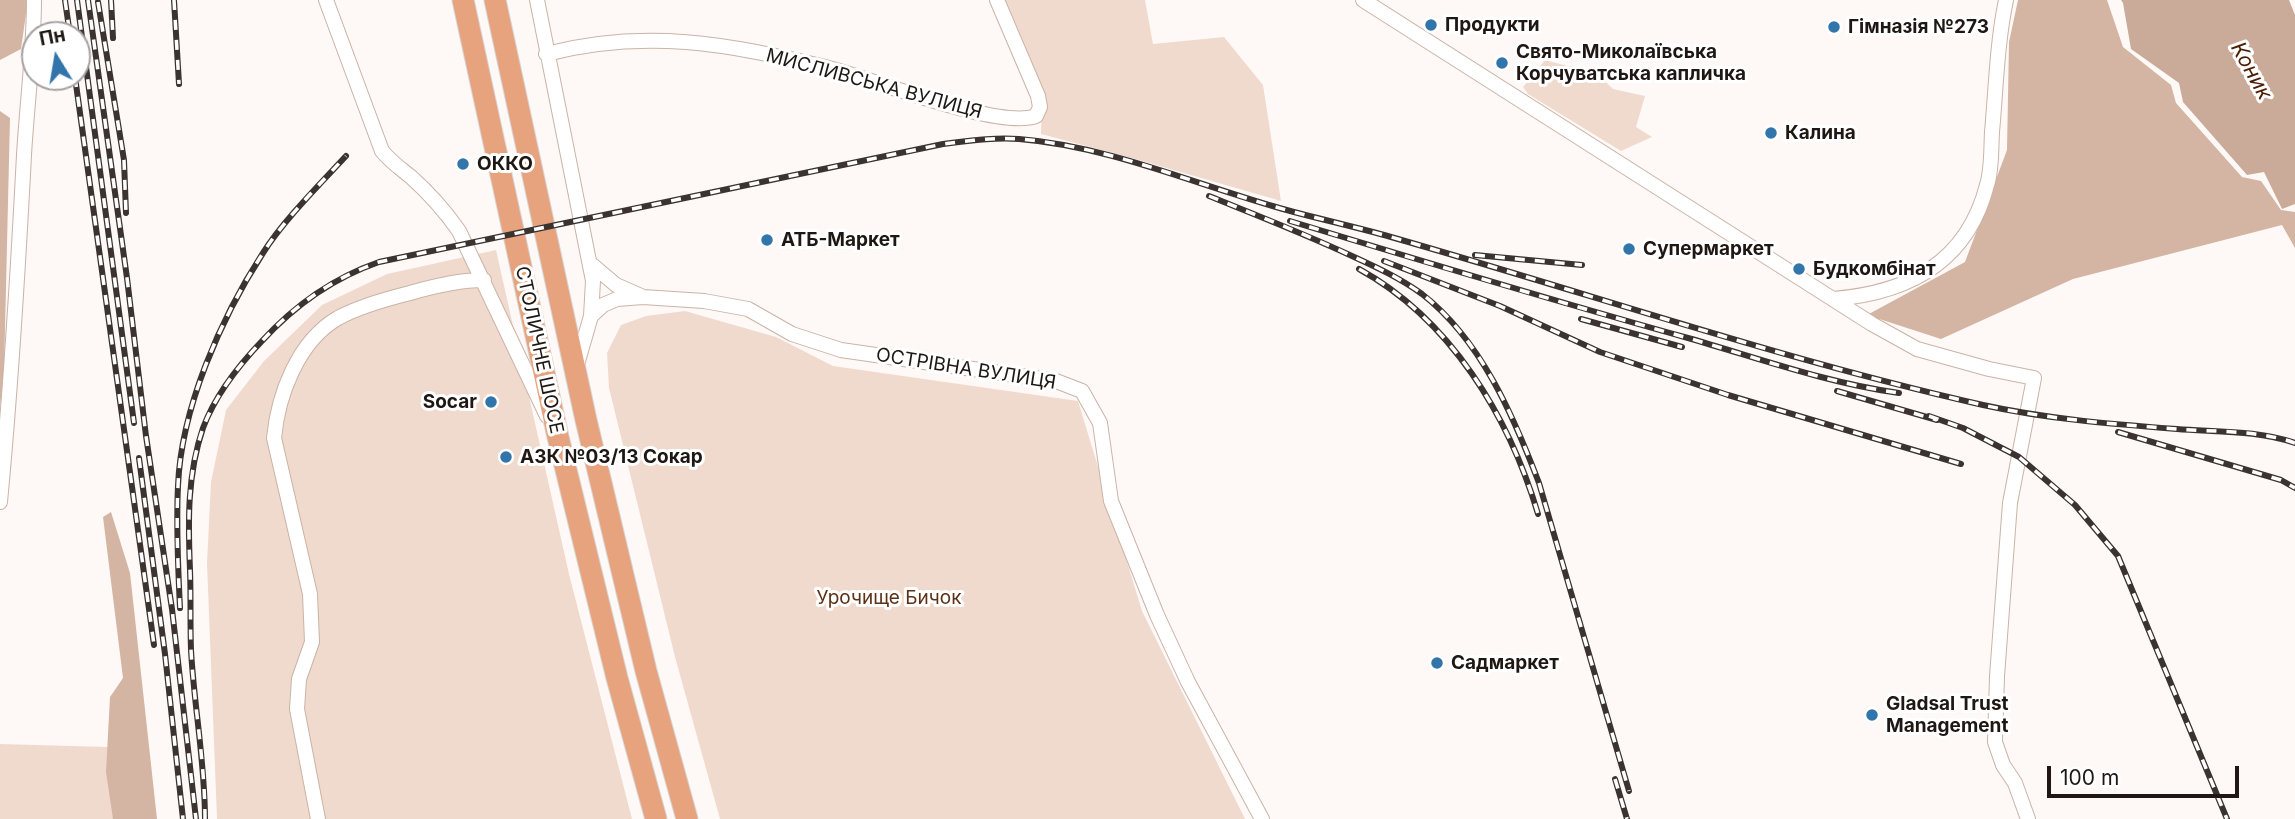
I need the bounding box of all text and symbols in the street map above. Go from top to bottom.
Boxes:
place label: Продукти [1445,14,1540,36]
place label: Гімназія №273 [1848,16,1989,38]
marker: Продукти [1423,17,1439,33]
marker: Гімназія №273 [1826,19,1842,35]
north arrow [21,21,91,91]
text: Пн [37,23,67,51]
water label: Коник [2225,38,2277,104]
place label: Свято-Миколаївська Корчуватська капличка [1516,41,1746,85]
street label: МИСЛИВСЬКА ВУЛИЦЯ [764,44,984,124]
marker: Свято-Миколаївська Корчуватська капличка [1494,55,1510,71]
place label: Калина [1785,122,1856,144]
marker: Калина [1763,125,1779,141]
place label: ОККО [477,153,533,175]
marker: ОККО [455,156,471,172]
place label: АТБ-Маркет [781,229,900,251]
marker: АТБ-Маркет [759,232,775,248]
place label: Супермаркет [1643,238,1774,260]
marker: Супермаркет [1621,241,1637,257]
place label: Будкомбінат [1813,258,1936,280]
marker: Будкомбінат [1791,261,1807,277]
street label: СТОЛИЧНЕ ШОСЕ [510,264,568,436]
street label: ОСТРІВНА ВУЛИЦЯ [874,344,1058,394]
place label: Socar [423,391,477,413]
marker: Socar [483,394,499,410]
place label: АЗК №03/13 Сокар [520,446,703,468]
marker: АЗК №03/13 Сокар [498,449,514,465]
park label: Урочище Бичок [817,587,961,609]
place label: Садмаркет [1451,652,1559,674]
marker: Садмаркет [1429,655,1445,671]
place label: Gladsal Trust Management [1886,693,2009,737]
marker: Gladsal Trust Management [1864,707,1880,723]
scale bar [2050,752,2242,796]
text: 100 m [2060,765,2119,790]

